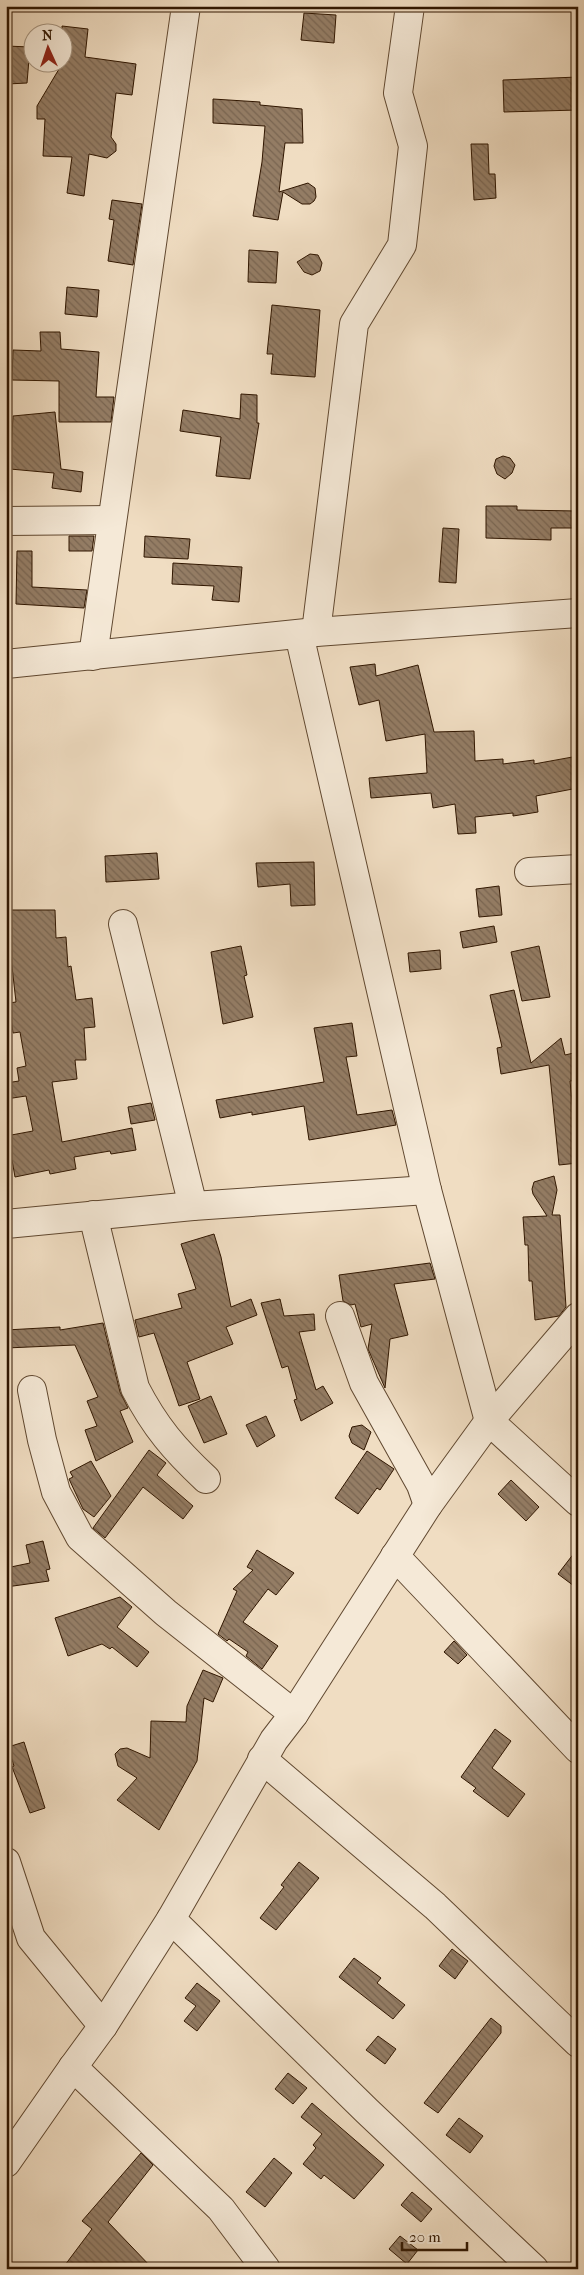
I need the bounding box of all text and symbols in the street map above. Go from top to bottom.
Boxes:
north arrow [22,22,72,72]
text: N [42,27,53,44]
scale bar [402,2220,466,2252]
text: 20 m [409,2228,441,2246]

